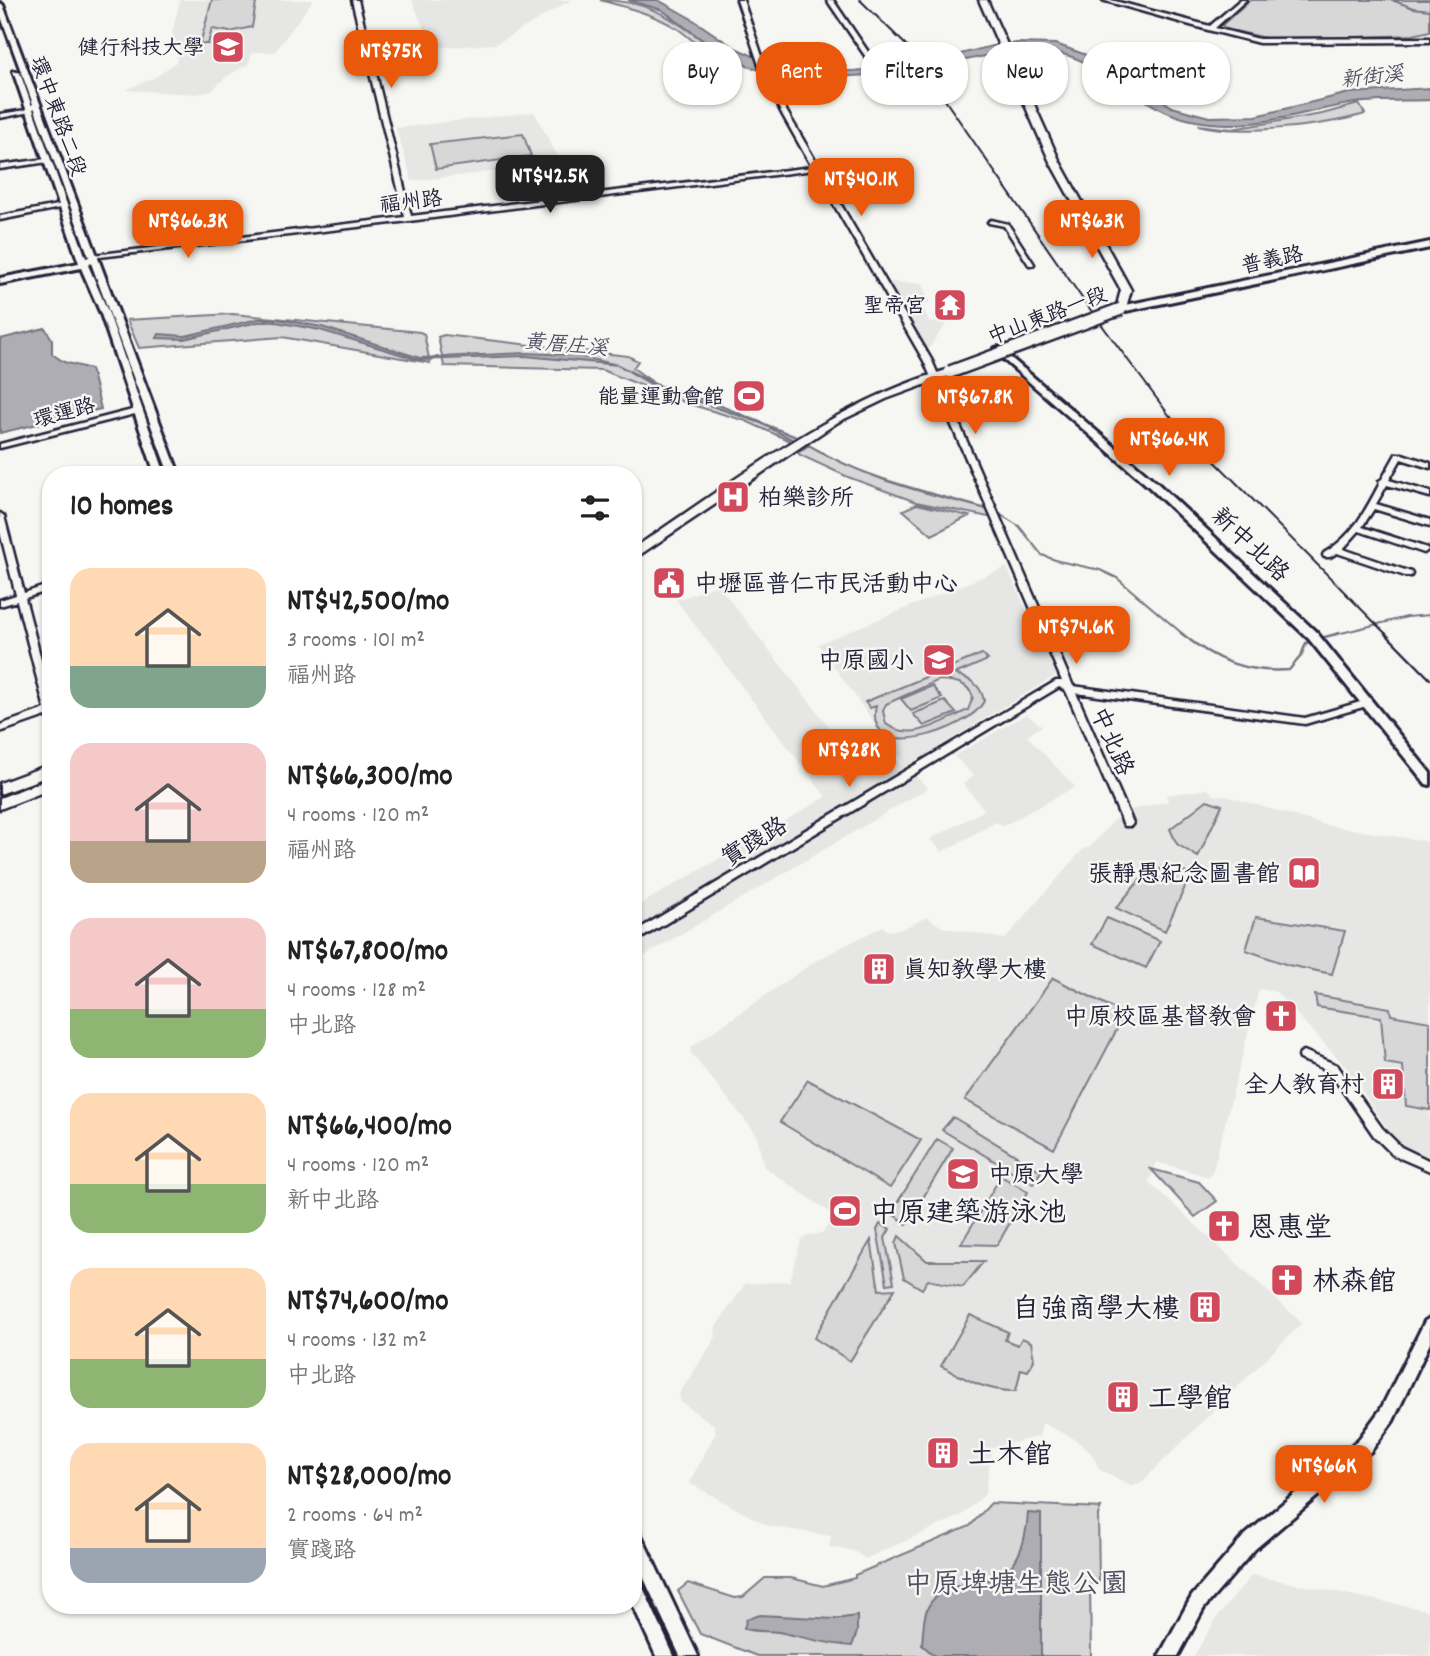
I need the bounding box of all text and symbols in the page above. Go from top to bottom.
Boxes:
school or university icon: 健行科技大學 [209,28,247,66]
pin: NT$75K [334,31,448,90]
place label: 健行科技大學 [78,35,204,65]
text: NT$75K [360,36,422,69]
chip: Buy [663,42,742,105]
chip: Rent [756,42,847,105]
chip: Filters [861,42,968,105]
chip: New [982,42,1068,105]
chip: Apartment [1082,42,1230,105]
street label: 環中東路二段 [21,53,92,181]
water label: 新街溪 [1339,61,1406,97]
pin: NT$42.5K [478,156,622,215]
pin: NT$40.1K [789,158,933,218]
text: NT$42.5K [512,161,588,194]
text: NT$40.1K [824,164,898,197]
street label: 福州路 [378,185,444,223]
pin: NT$66.3K [116,201,260,260]
pin: NT$63K [1035,201,1149,260]
text: NT$66.3K [148,206,228,239]
text: NT$63K [1060,206,1124,239]
street label: 普義路 [1239,241,1307,283]
street label: 中山東路一段 [984,281,1112,354]
temple icon: 聖帝宮 [931,286,969,324]
place label: 聖帝宮 [863,293,926,323]
water label: 黃厝庄溪 [523,328,610,366]
pin: NT$67.8K [903,376,1047,436]
sports icon: 能量運動會館 [730,377,768,415]
text: NT$67.8K [937,382,1013,415]
place label: 能量運動會館 [598,384,724,414]
street label: 環運路 [30,392,99,438]
pin: NT$66.4K [1097,419,1241,478]
text: NT$66.4K [1130,424,1208,457]
hospital icon: 柏樂診所 [714,478,752,516]
place label: 柏樂診所 [758,483,854,517]
text: 10 homes [70,487,173,530]
icon: filters [576,489,614,527]
street label: 新中北路 [1202,501,1296,591]
public building icon: 中壢區普仁市民活動中心 [650,564,688,602]
place label: 中壢區普仁市民活動中心 [694,569,958,603]
text: NT$42,500/mo [287,582,449,625]
icon: home [126,596,210,680]
pin: NT$74.6K [1004,606,1148,666]
text: NT$74.6K [1038,612,1114,645]
text: 3 rooms · 101 m² [287,625,425,658]
school or university icon: 中原國小 [920,641,958,679]
place label: 中原國小 [818,646,914,680]
text: 福州路 [287,661,356,694]
street label: 中北路 [1080,702,1140,782]
pin: NT$28K [792,730,906,789]
text: NT$28K [818,735,880,768]
text: NT$66,300/mo [287,757,453,800]
icon: home [126,771,210,855]
text: 4 rooms · 120 m² [287,800,429,833]
street label: 實踐路 [716,810,795,877]
text: 福州路 [287,836,356,869]
library icon: 張靜愚紀念圖書館 [1285,854,1323,892]
place label: 張靜愚紀念圖書館 [1088,859,1280,893]
text: NT$67,800/mo [287,932,448,975]
icon: home [126,946,210,1030]
building icon: 真知教學大樓 [860,950,898,988]
place label: 真知教學大樓 [903,955,1047,989]
text: 4 rooms · 128 m² [287,975,426,1008]
church icon: 中原校區基督教會 [1262,997,1300,1035]
place label: 中原校區基督教會 [1064,1002,1256,1036]
text: 中北路 [287,1011,356,1044]
building icon: 全人教育村 [1369,1065,1407,1103]
place label: 全人教育村 [1244,1070,1364,1104]
text: NT$66,400/mo [287,1107,452,1150]
icon: home [126,1121,210,1205]
text: 4 rooms · 120 m² [287,1150,429,1183]
school or university icon: 中原大學 [944,1155,982,1193]
place label: 中原大學 [988,1160,1084,1194]
text: 新中北路 [287,1186,379,1219]
sports icon: 中原建築游泳池 [826,1192,864,1230]
place label: 中原建築游泳池 [870,1196,1066,1236]
church icon: 恩惠堂 [1205,1207,1243,1245]
place label: 恩惠堂 [1248,1211,1332,1251]
church icon: 林森館 [1268,1261,1306,1299]
place label: 林森館 [1312,1265,1396,1305]
text: NT$74,600/mo [287,1282,449,1325]
building icon: 自強商學大樓 [1186,1288,1224,1326]
place label: 自強商學大樓 [1012,1292,1180,1332]
icon: home [126,1296,210,1380]
text: 4 rooms · 132 m² [287,1325,427,1358]
text: 中北路 [287,1361,356,1394]
building icon: 工學館 [1104,1378,1142,1416]
place label: 工學館 [1148,1382,1232,1422]
building icon: 土木館 [924,1434,962,1472]
place label: 土木館 [968,1438,1052,1478]
pin: NT$66K [1267,1446,1381,1505]
text: NT$66K [1291,1451,1357,1484]
text: NT$28,000/mo [287,1457,451,1500]
icon: home [126,1471,210,1555]
text: 2 rooms · 64 m² [287,1500,423,1533]
text: 實踐路 [287,1536,356,1569]
park label: 中原埤塘生態公園 [904,1567,1128,1607]

